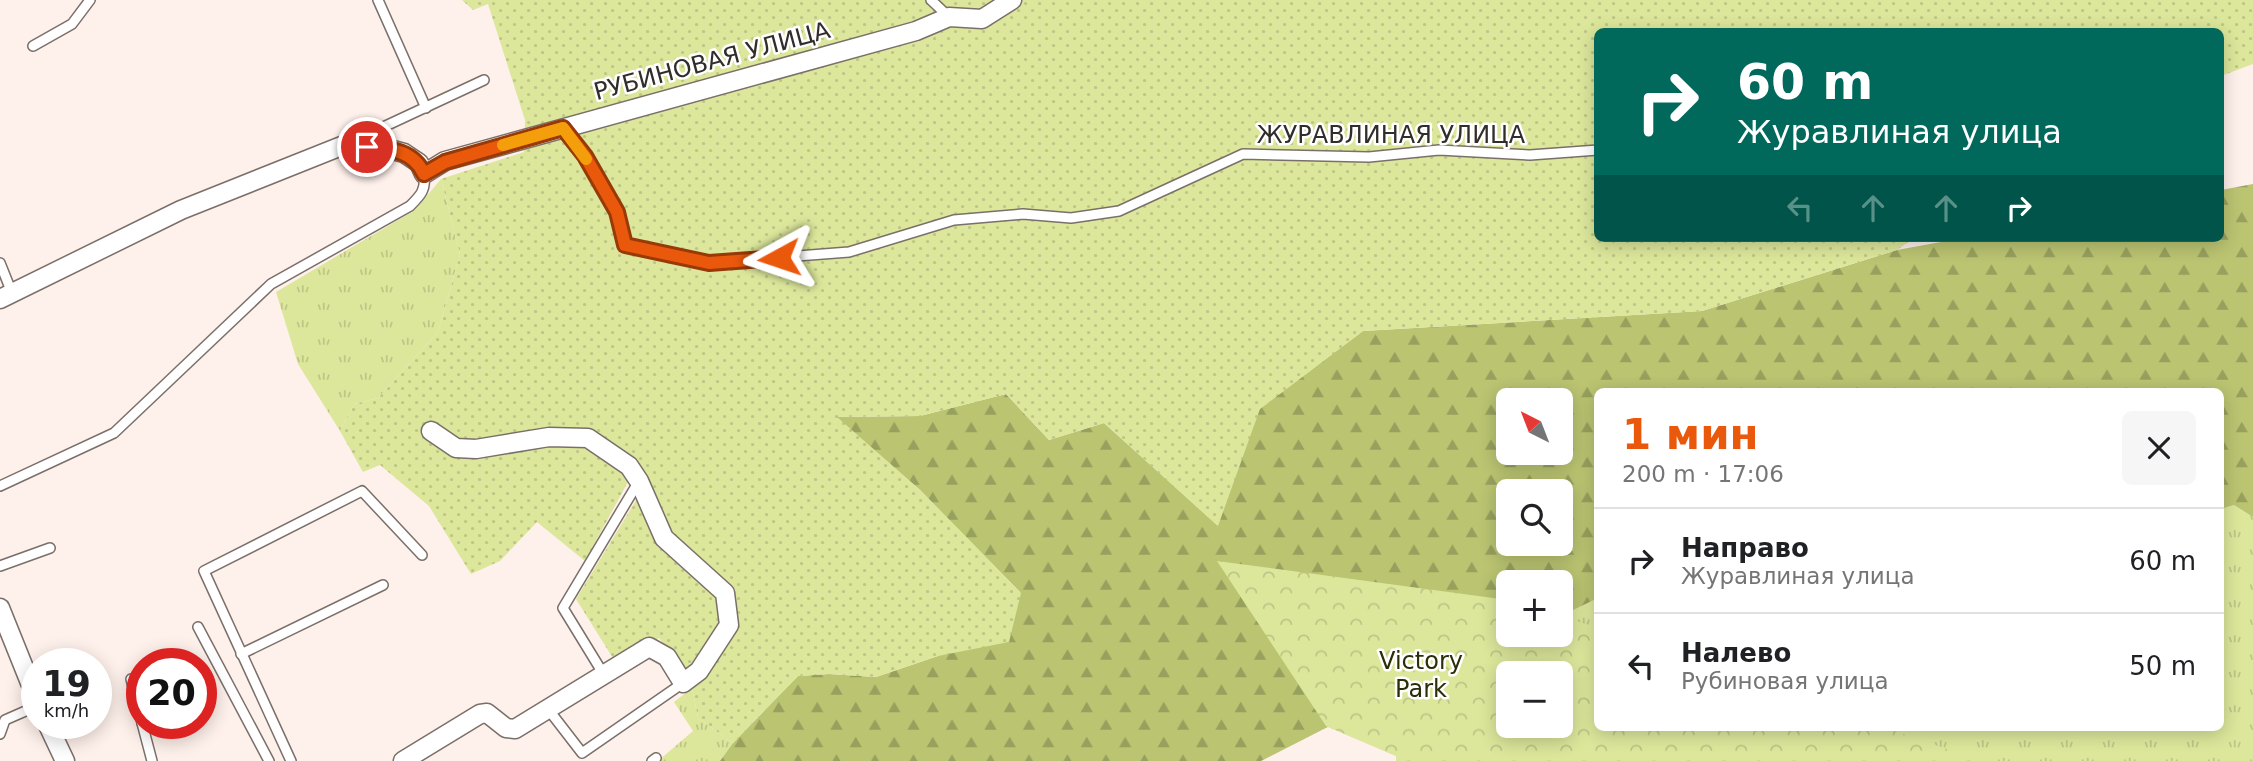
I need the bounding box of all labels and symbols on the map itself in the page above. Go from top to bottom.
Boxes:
street label: РУБИНОВАЯ УЛИЦА [591,16,834,106]
pin [337,117,397,177]
street label: ЖУРАВЛИНАЯ УЛИЦА [1257,121,1526,149]
position arrow [742,221,816,295]
north arrow [1496,388,1573,466]
park label: Victory Park [1379,647,1463,703]
speed limit sign: 20 [126,648,217,739]

